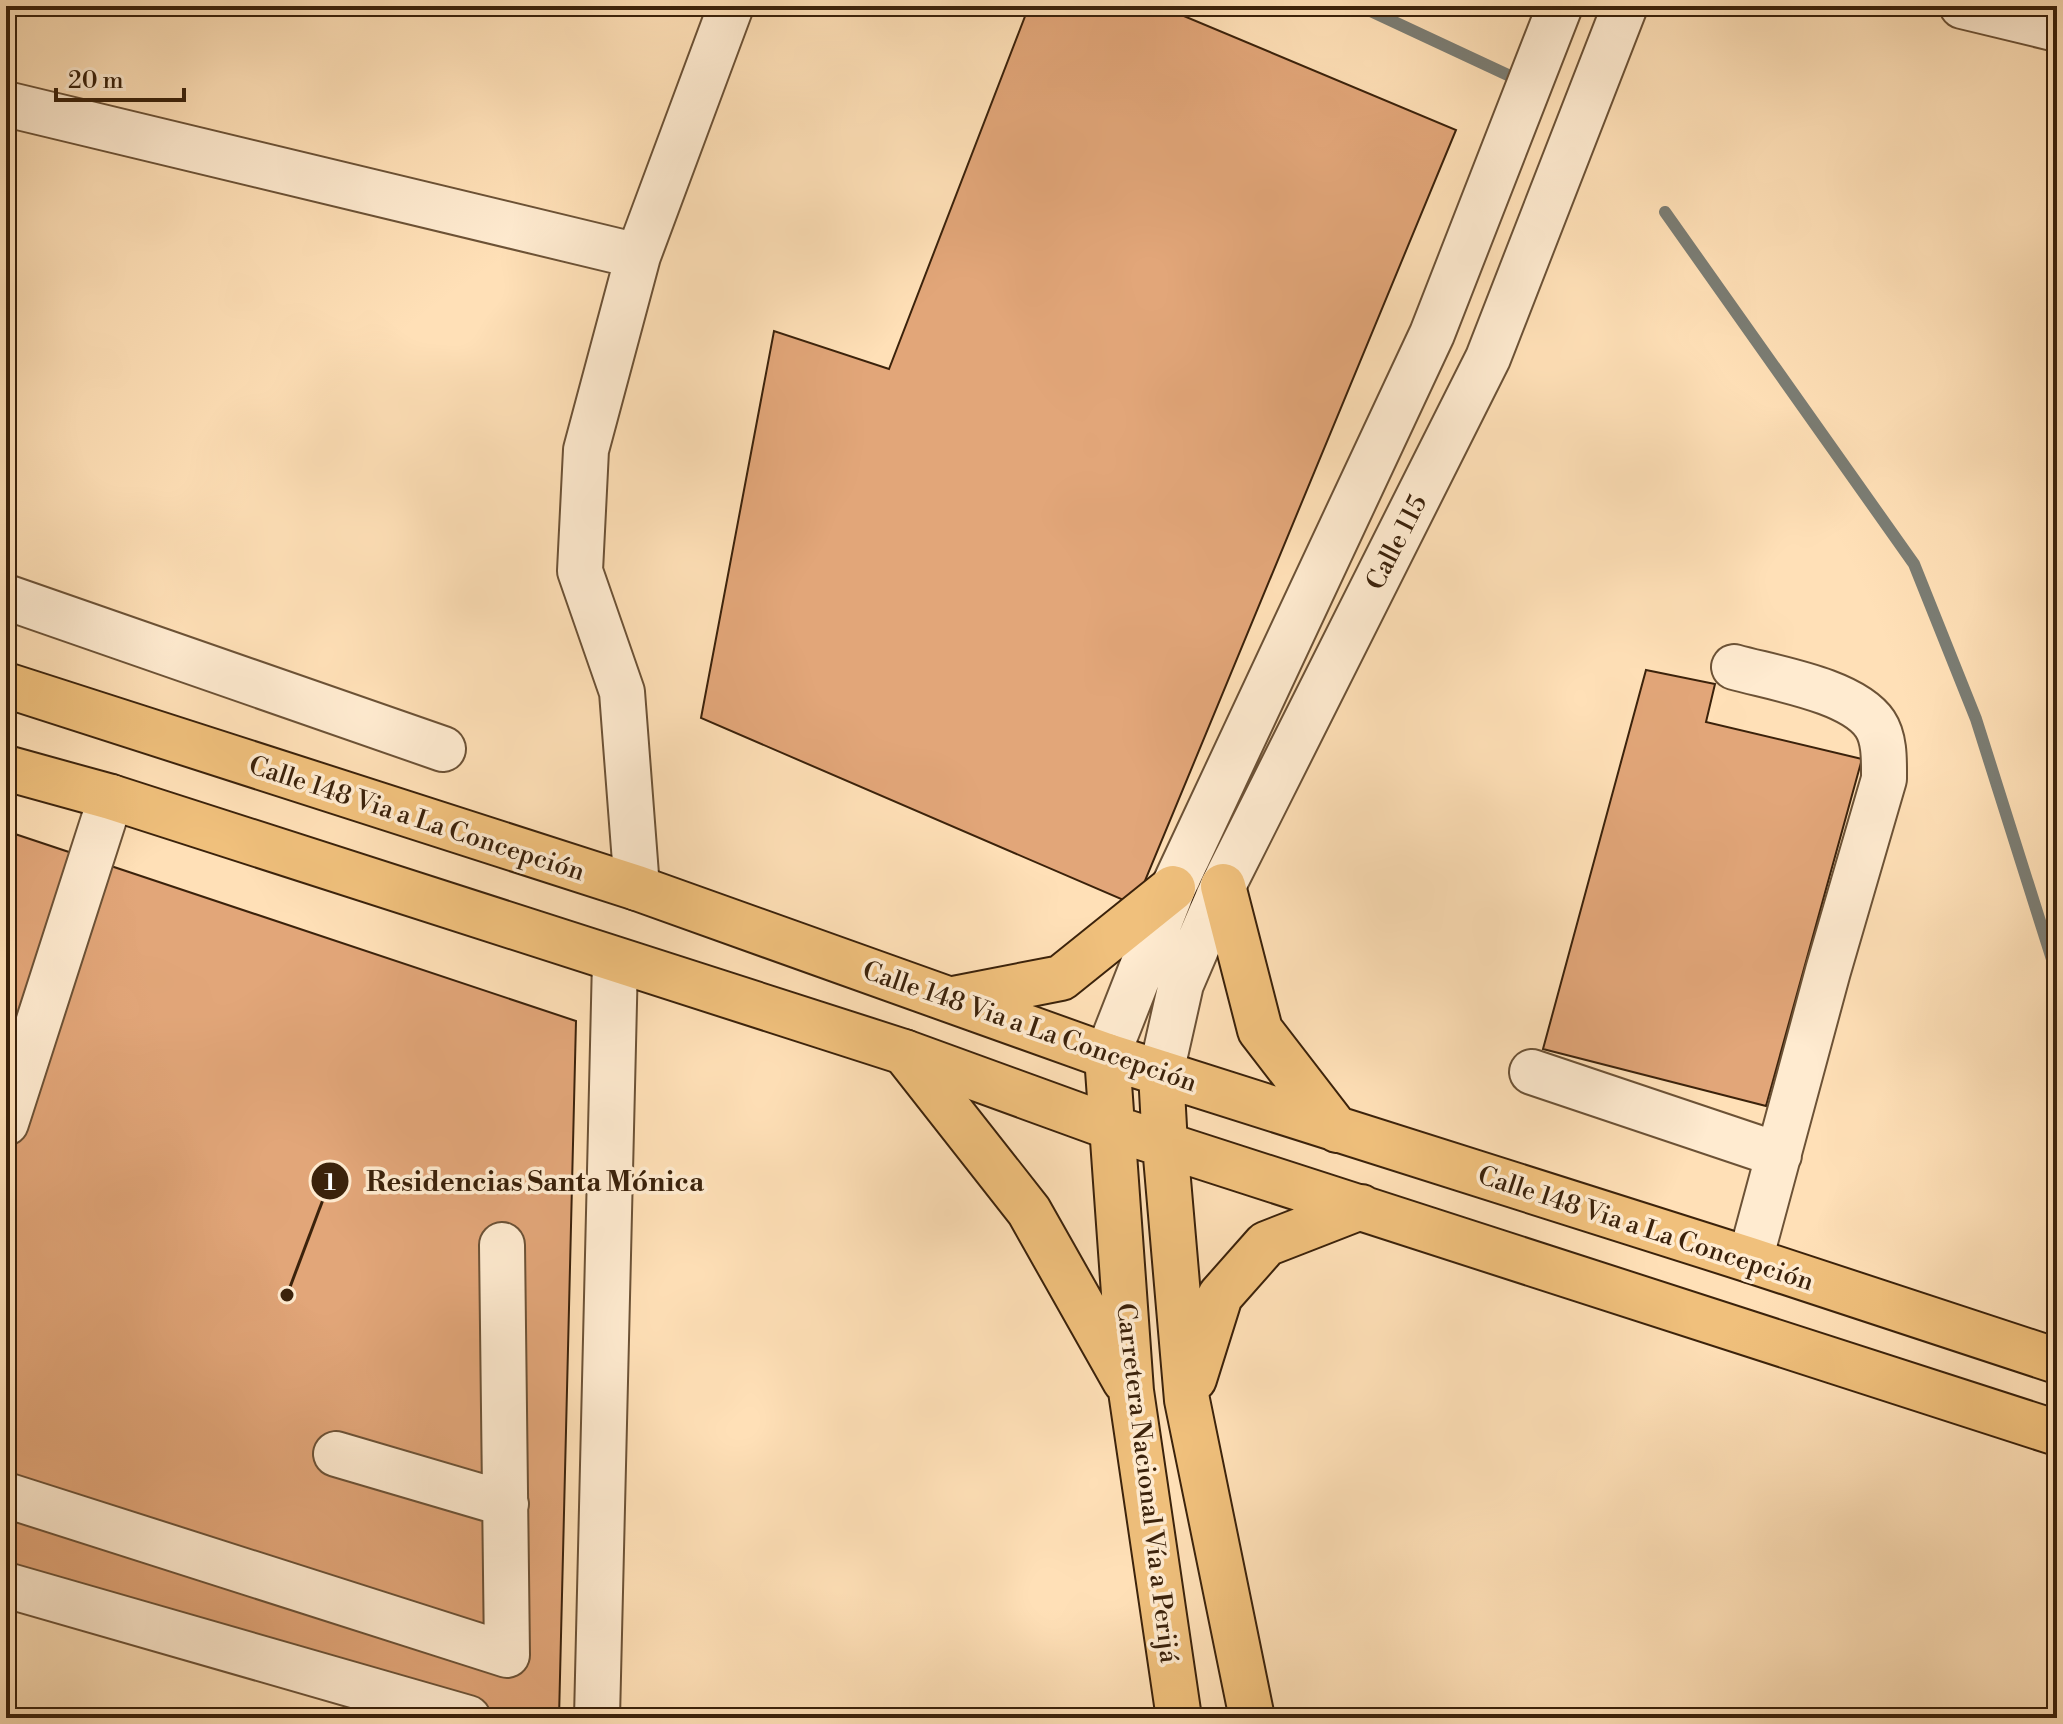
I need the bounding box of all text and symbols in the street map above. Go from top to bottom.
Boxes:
scale bar [56,52,184,102]
text: 20 m [68,66,124,96]
street label: Calle 115 [1359,490,1434,595]
street label: Calle 148 Via a La Concepción [245,749,589,888]
street label: Calle 148 Via a La Concepción [858,955,1201,1099]
callout: Residencias Santa Mónica [310,1155,721,1207]
street label: Calle 148 Via a La Concepción [1474,1159,1818,1298]
text: Residencias Santa Mónica [366,1165,705,1200]
text: 1 [324,1168,336,1198]
street label: Carretera Nacional Vía a Perijá [1109,1301,1185,1666]

